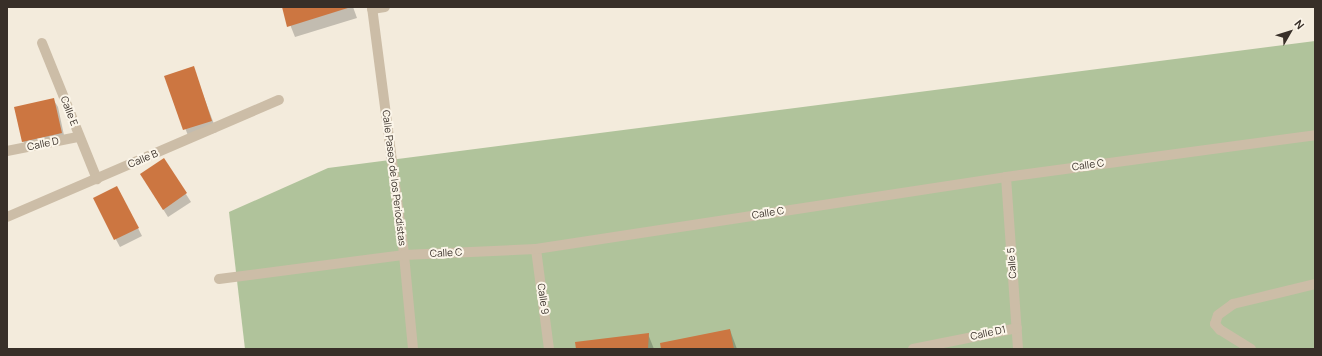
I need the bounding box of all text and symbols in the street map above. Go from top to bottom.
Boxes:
north arrow [1270,12,1310,52]
text: N [1291,16,1308,32]
street label: Calle E [58,94,80,128]
street label: Calle Paseo de los Periodistas [380,109,408,247]
street label: Calle D [26,135,60,153]
street label: Calle B [126,147,160,171]
street label: Calle C [1071,157,1105,173]
street label: Calle C [751,205,785,221]
street label: Calle C [430,246,462,260]
street label: Calle 5 [1005,247,1019,279]
street label: Calle 9 [535,283,551,315]
street label: Calle D1 [969,323,1007,343]

